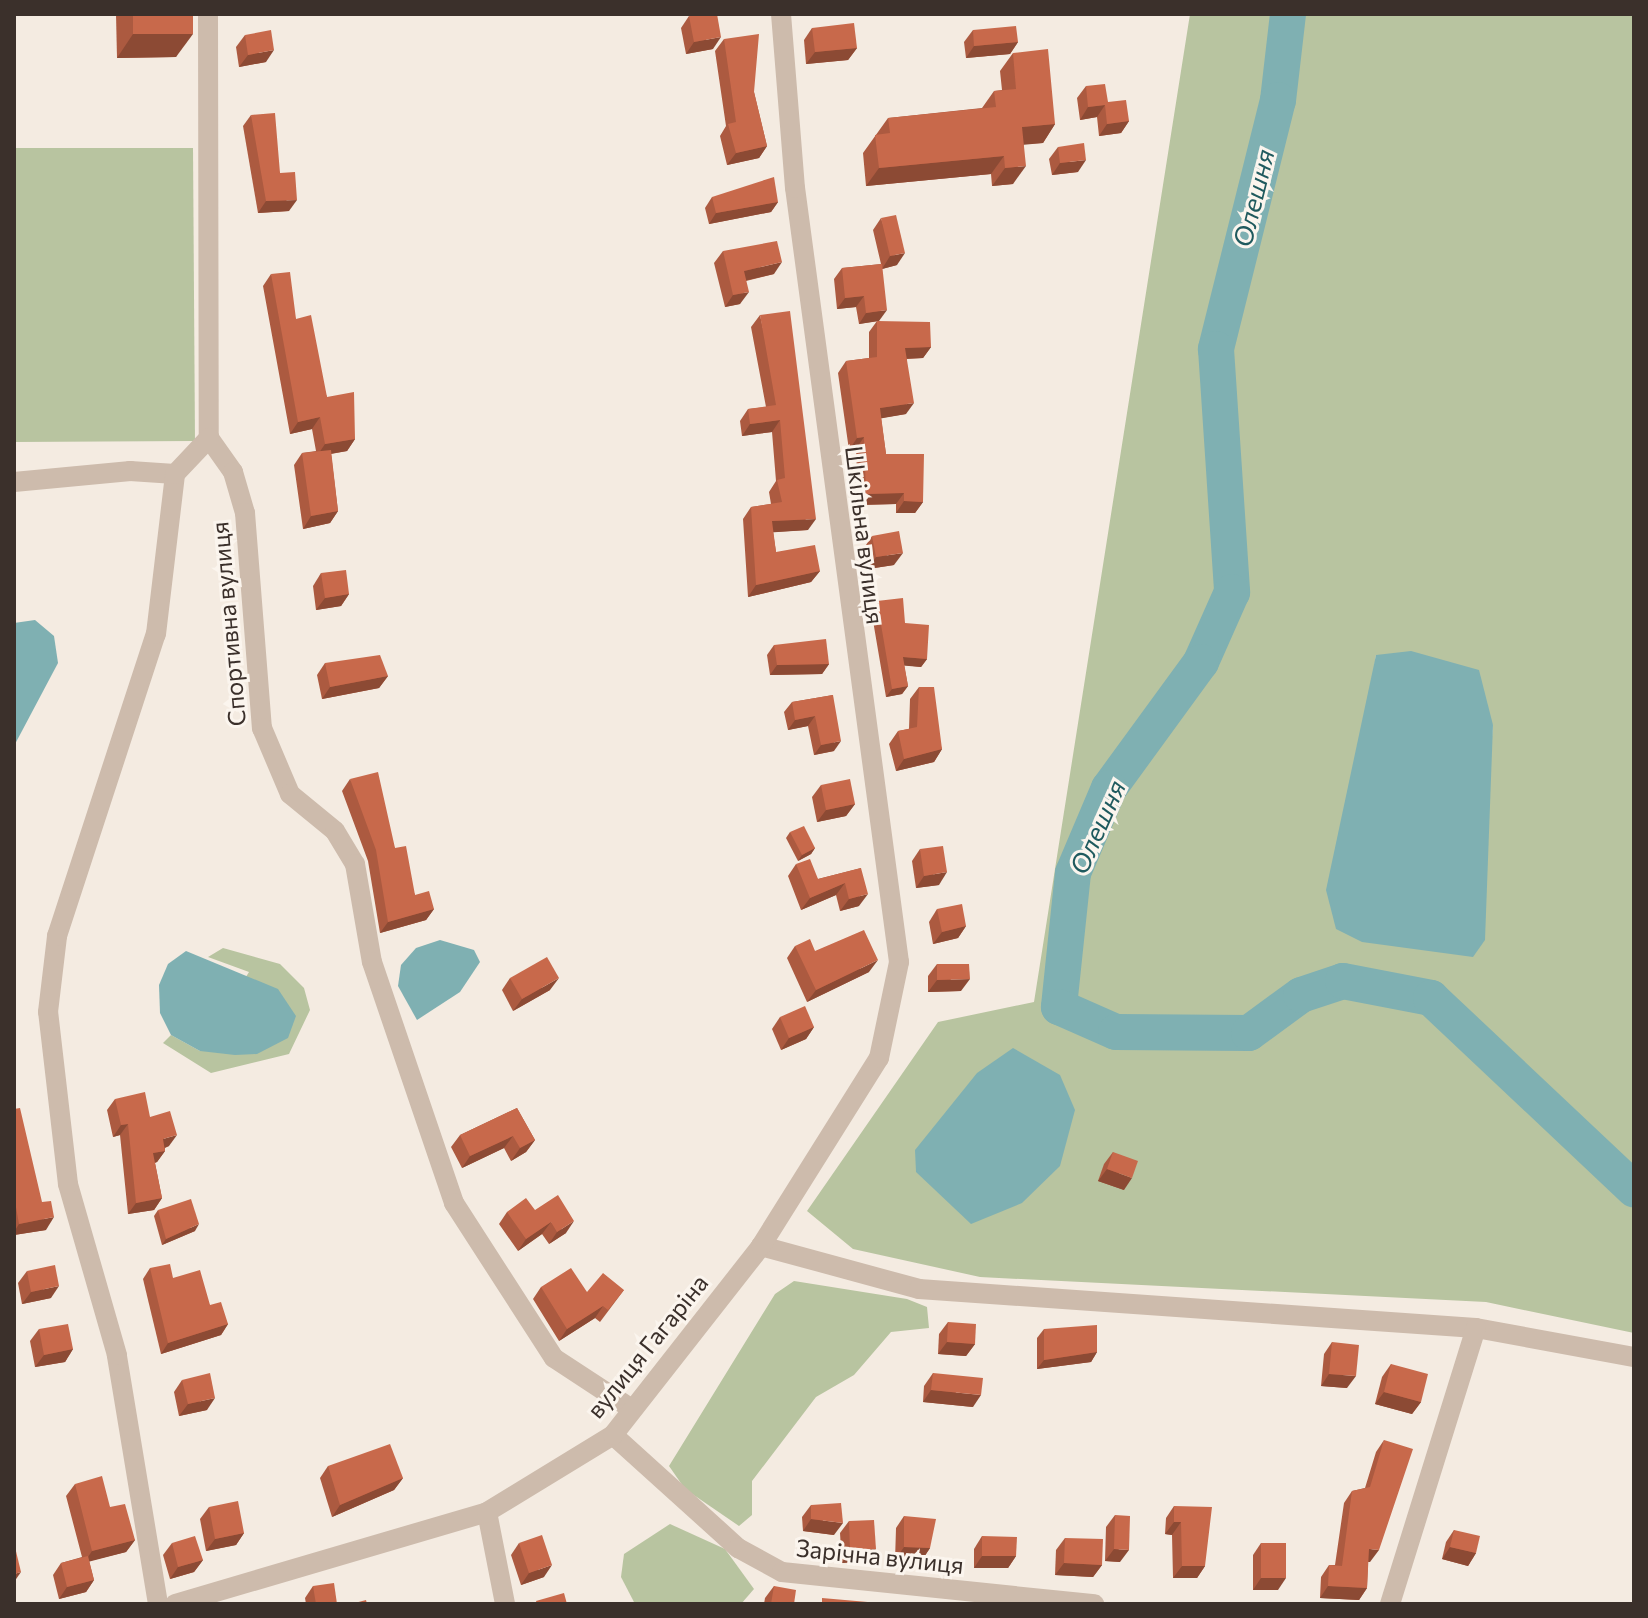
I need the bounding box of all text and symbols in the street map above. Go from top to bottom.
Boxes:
water label: Олешня [1226,146,1280,250]
street label: Шкільна вулиця [840,444,890,626]
street label: Спортивна вулиця [205,520,251,728]
water label: Олешня [1062,775,1132,879]
street label: вулиця Гагаріна [580,1268,714,1424]
street label: Зарічна вулиця [795,1533,965,1579]

